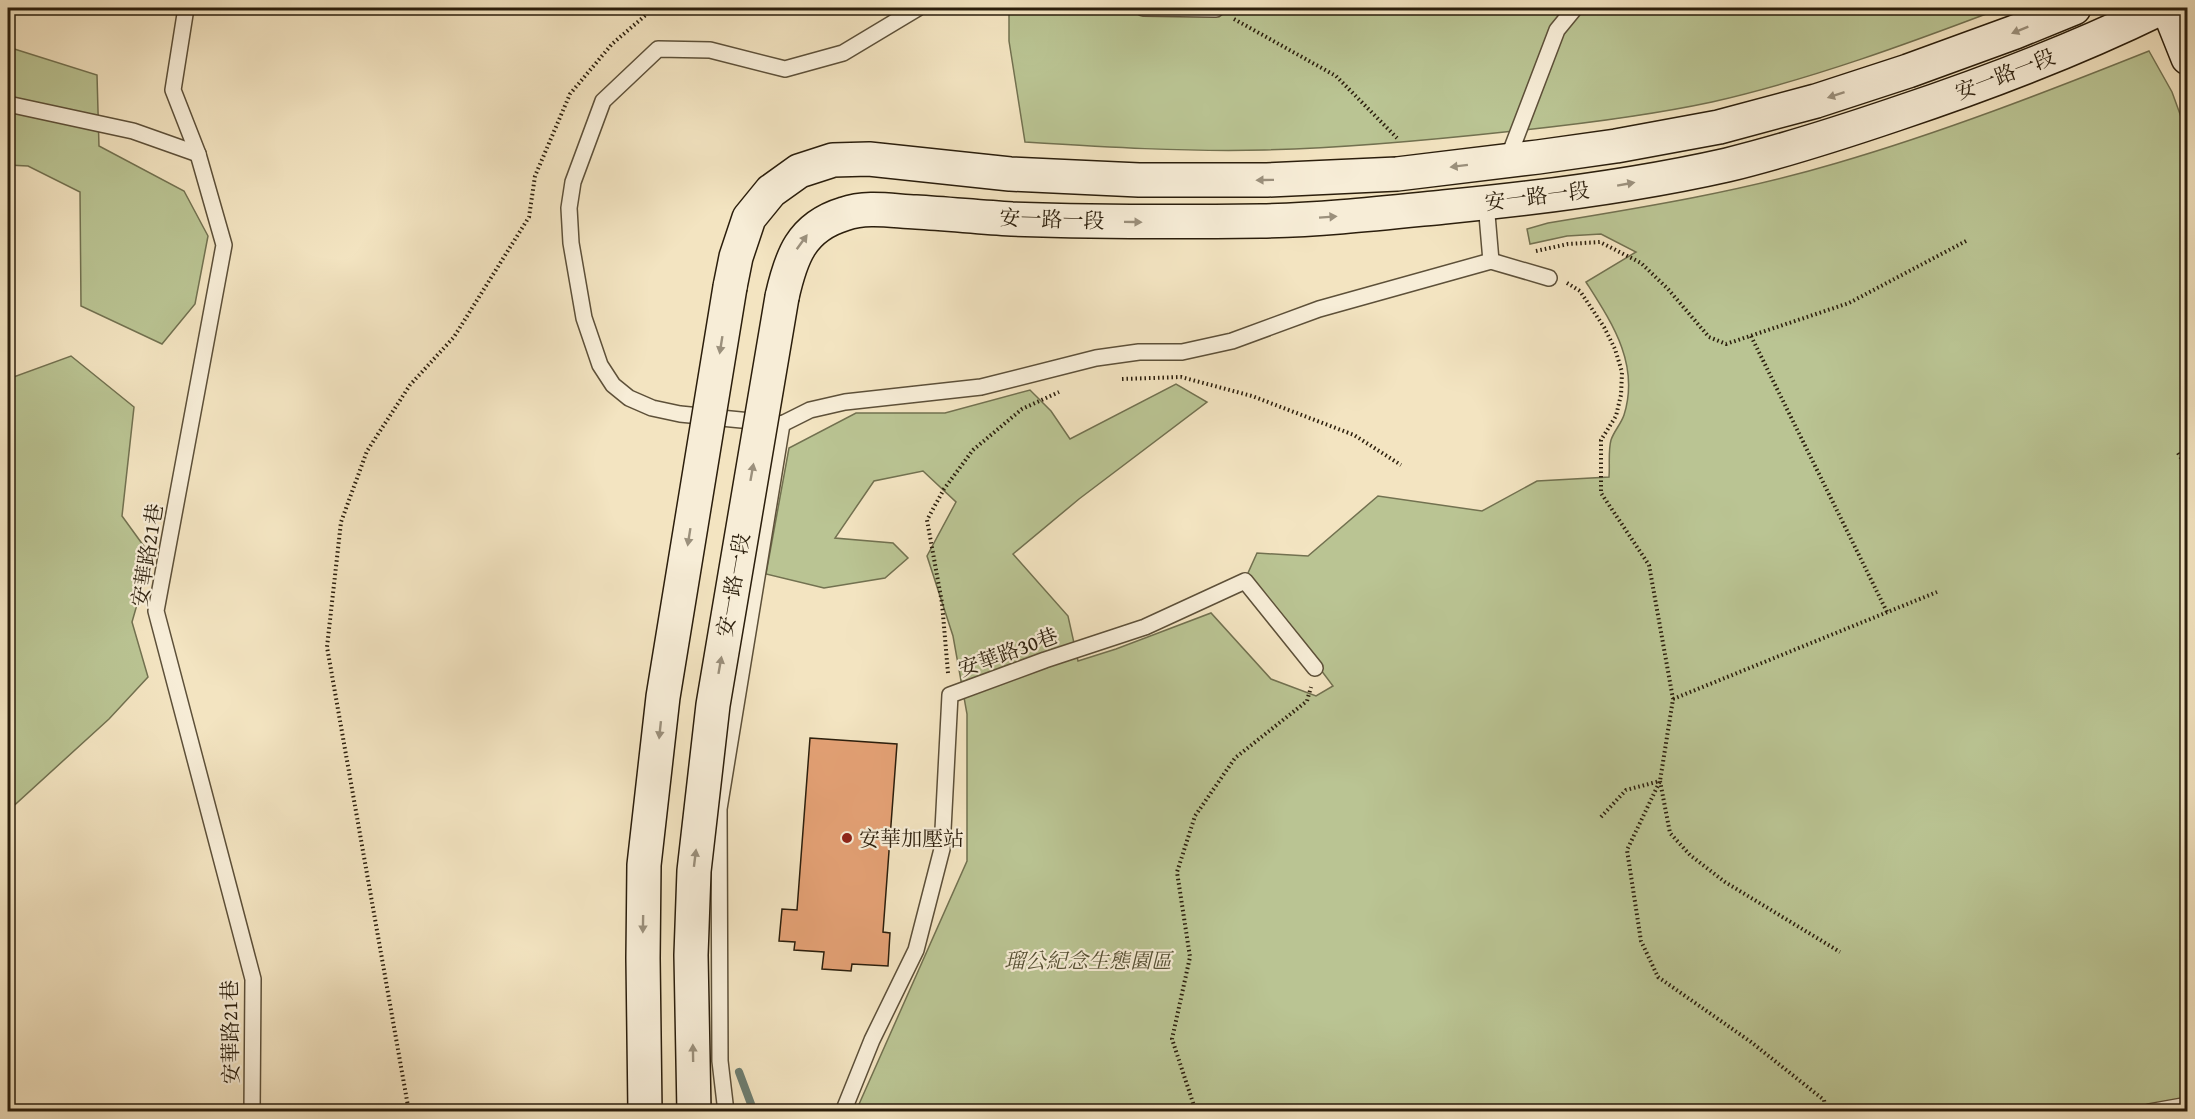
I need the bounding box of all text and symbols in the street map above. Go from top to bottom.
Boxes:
one-way arrow [2010,25,2028,35]
street label: 安一路一段 [1950,41,2060,107]
one-way arrow [1827,90,1845,100]
one-way arrow [1450,161,1469,171]
street label: 安一路一段 [1483,174,1591,218]
one-way arrow [1255,175,1274,184]
one-way arrow [1617,179,1636,188]
street label: 安一路一段 [999,202,1105,236]
one-way arrow [1318,212,1337,221]
one-way arrow [1124,217,1143,226]
one-way arrow [796,235,808,251]
one-way arrow [716,335,725,354]
one-way arrow [748,463,757,482]
street label: 安華路21巷 [124,501,170,609]
one-way arrow [685,528,694,547]
street label: 安一路一段 [709,531,757,639]
street label: 安華路30巷 [954,620,1062,684]
one-way arrow [716,655,725,674]
one-way arrow [655,720,664,739]
place label: 安華加壓站 [859,823,964,854]
marker: 安華加壓站 [840,831,854,845]
one-way arrow [691,849,700,868]
one-way arrow [638,914,648,933]
park label: 瑠公紀念生態園區 [1004,945,1175,976]
street label: 安華路21巷 [214,980,246,1084]
one-way arrow [688,1044,697,1063]

